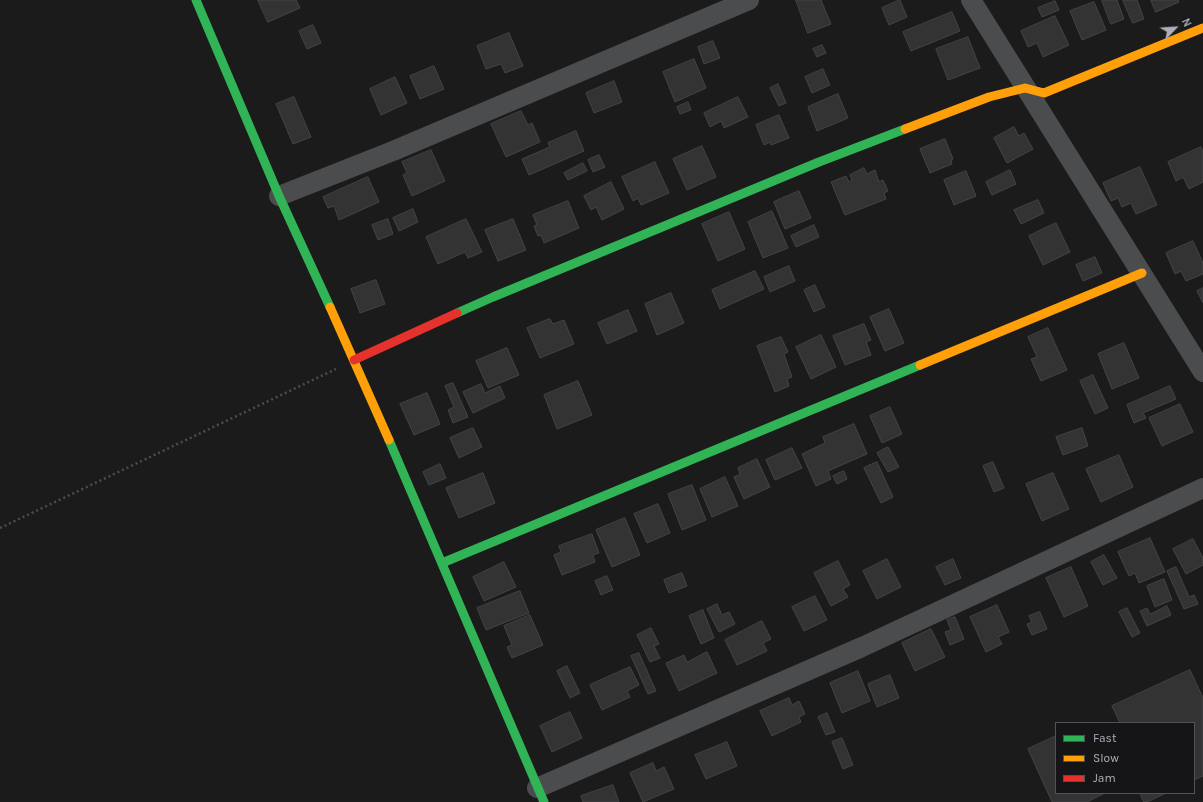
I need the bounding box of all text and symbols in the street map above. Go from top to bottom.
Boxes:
north arrow [1155,8,1195,48]
text: N [1179,16,1194,29]
legend [1055,722,1195,794]
text: Fast [1093,731,1116,745]
text: Slow [1093,751,1119,765]
text: Jam [1093,771,1116,785]

